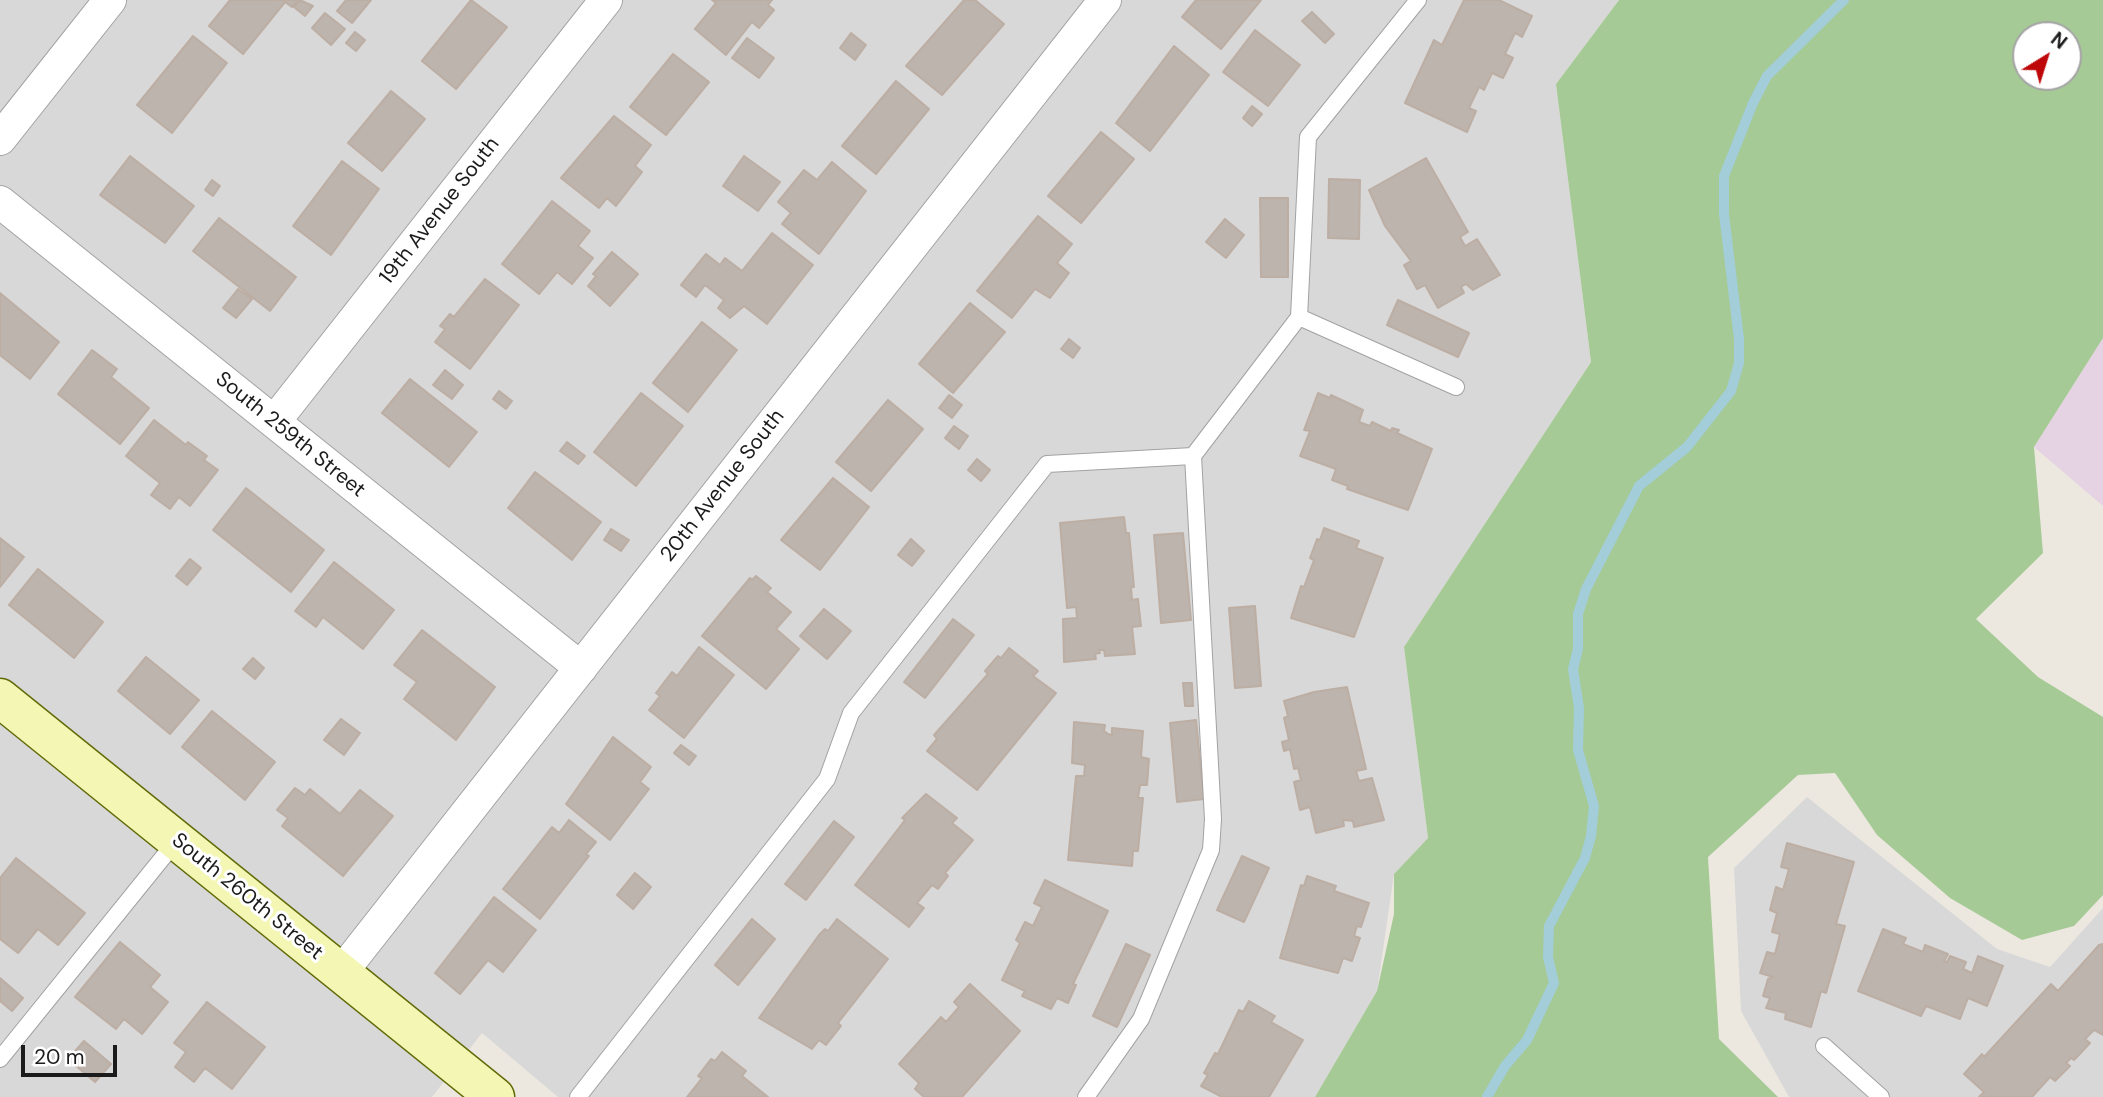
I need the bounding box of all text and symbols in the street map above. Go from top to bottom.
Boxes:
north arrow [2012,21,2082,91]
text: N [2046,27,2072,55]
street label: 19th Avenue South [375,132,505,290]
street label: South 259th Street [210,367,370,503]
street label: 20th Avenue South [656,405,790,567]
street label: South 260th Street [166,828,328,966]
scale bar [24,1030,121,1074]
text: 20 m [34,1043,85,1071]

